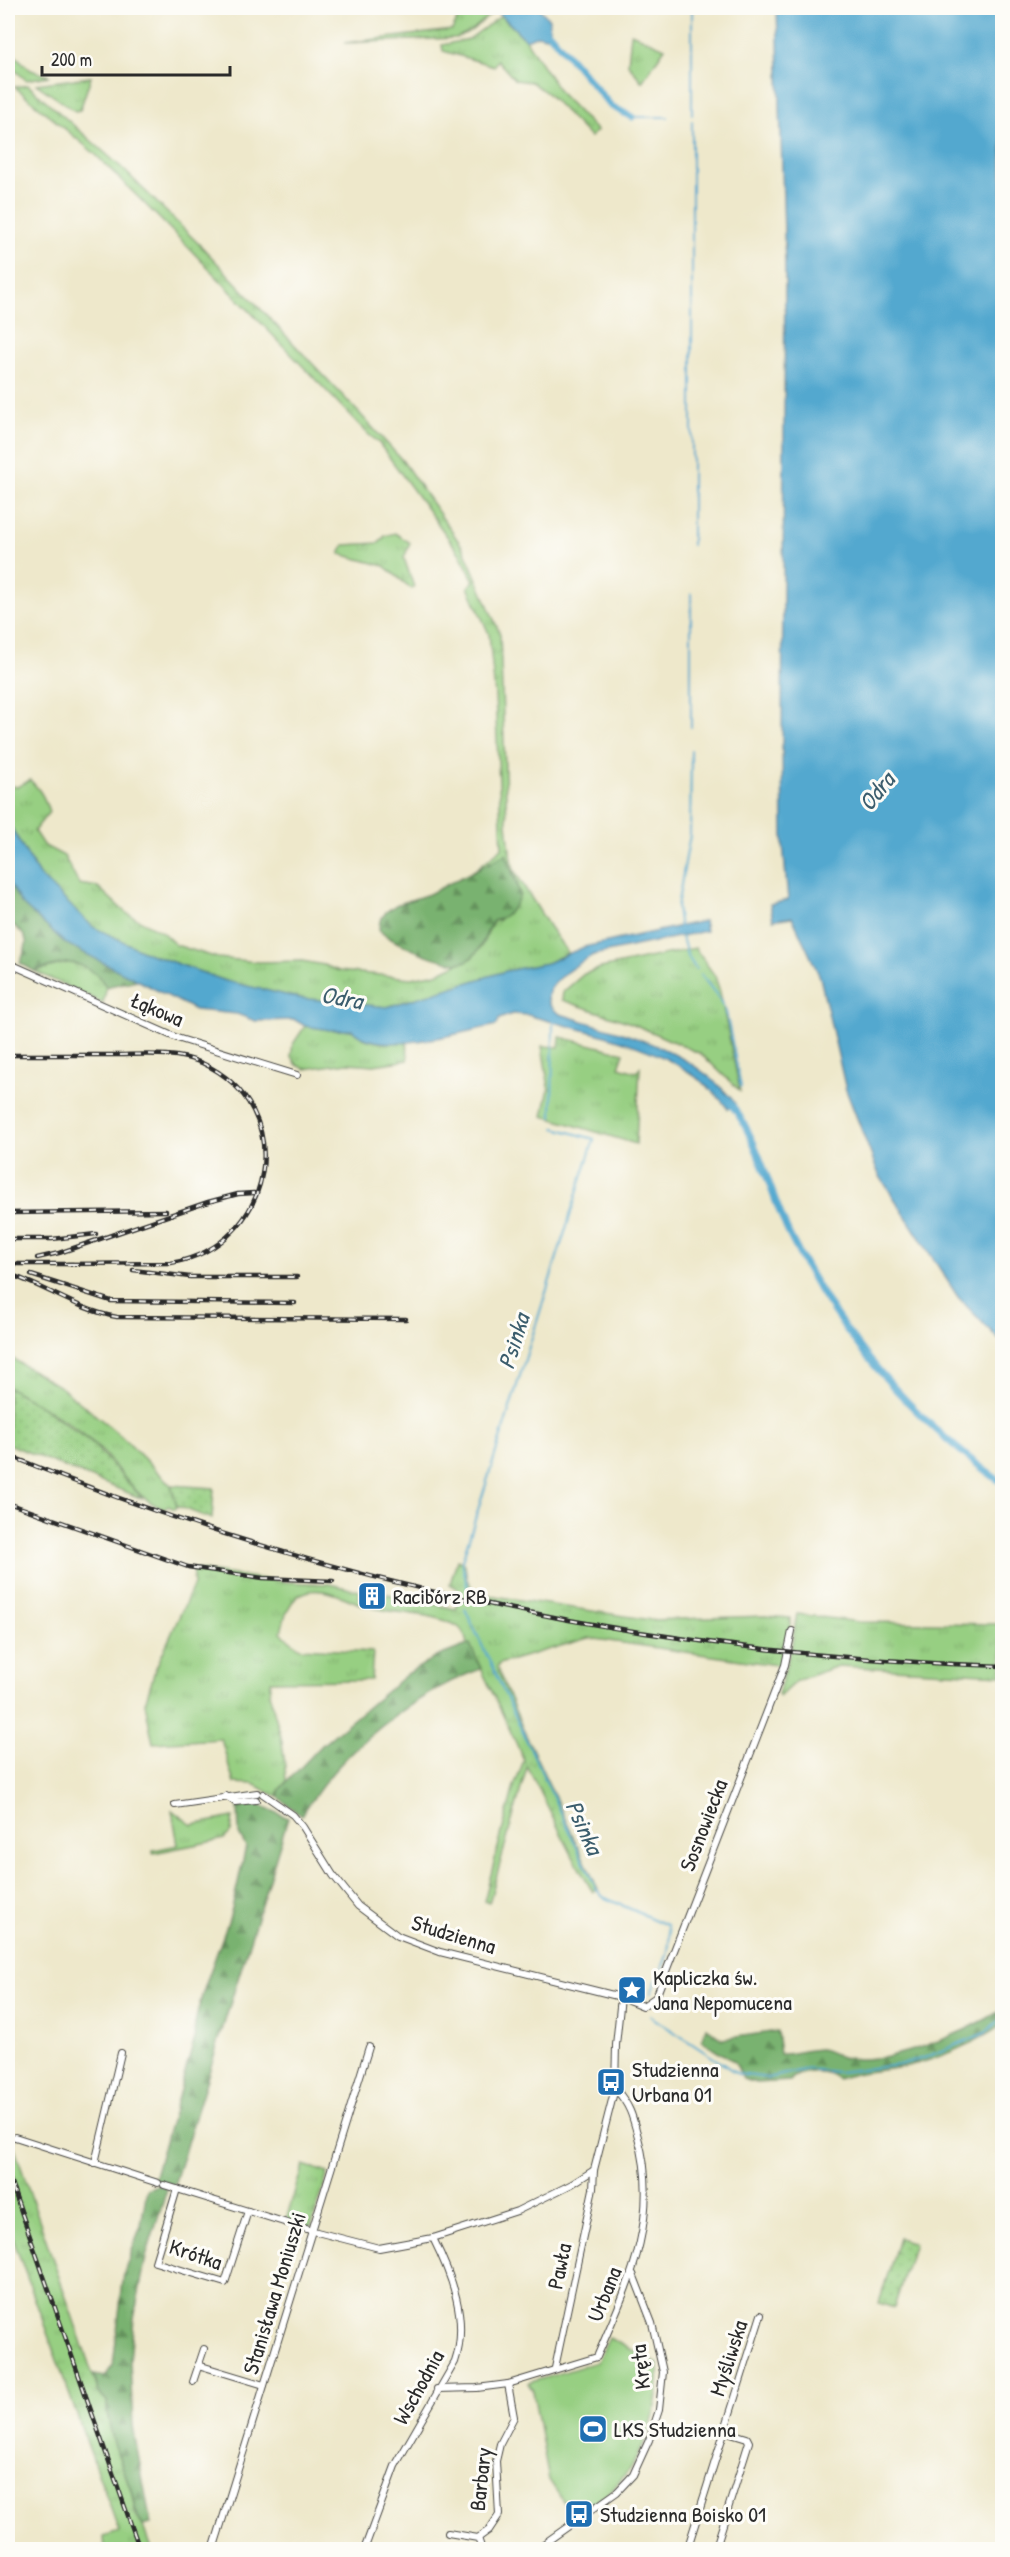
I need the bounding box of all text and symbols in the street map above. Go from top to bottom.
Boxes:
scale bar [42,39,230,77]
text: 200 m [51,47,92,72]
water label: Odra [851,763,903,817]
water label: Odra [319,978,368,1017]
street label: Łąkowa [126,984,189,1034]
water label: Psinka [489,1307,537,1373]
building icon: Racibórz RB [356,1580,388,1612]
place label: Racibórz RB [393,1581,487,1611]
street label: Sosnowiecka [672,1774,734,1875]
water label: Psinka [559,1795,613,1862]
street label: Studzienna [408,1907,500,1961]
place label: Kapliczka św. Jana Nepomucena [653,1962,792,2017]
place icon: Kapliczka św. Jana Nepomucena [616,1974,648,2006]
place label: Studzienna Urbana 01 [632,2054,719,2109]
bus stop icon: Studzienna Urbana 01 [595,2066,627,2098]
street label: Stanisława Moniuszki [235,2208,313,2378]
street label: Krótka [166,2231,227,2277]
street label: Pawła [540,2240,579,2292]
street label: Urbana [579,2262,629,2326]
street label: Myśliwska [702,2316,754,2400]
street label: Kręta [623,2343,657,2391]
street label: Wschodnia [385,2344,451,2430]
sports icon: LKS Studzienna [577,2413,609,2445]
place label: LKS Studzienna [614,2414,736,2444]
street label: Barbary [462,2446,498,2512]
bus stop icon: Studzienna Boisko 01 [563,2498,595,2530]
place label: Studzienna Boisko 01 [600,2499,766,2529]

